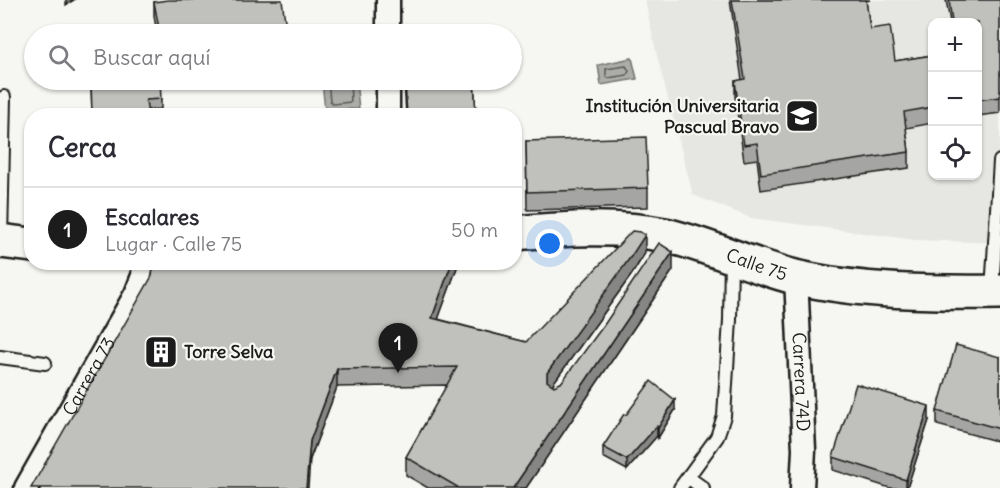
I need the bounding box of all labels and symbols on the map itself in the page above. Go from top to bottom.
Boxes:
place label: Institución Universitaria Pascual Bravo [585,94,779,138]
school or university icon: Institución Universitaria Pascual Bravo [784,98,820,134]
your location [535,229,564,258]
street label: Calle 75 [723,243,790,285]
pin: 1 [378,324,418,373]
street label: Carrera 74D [788,332,815,432]
street label: Carrera 73 [57,333,120,420]
building icon: Torre Selva [143,334,179,370]
place label: Torre Selva [184,340,273,363]

